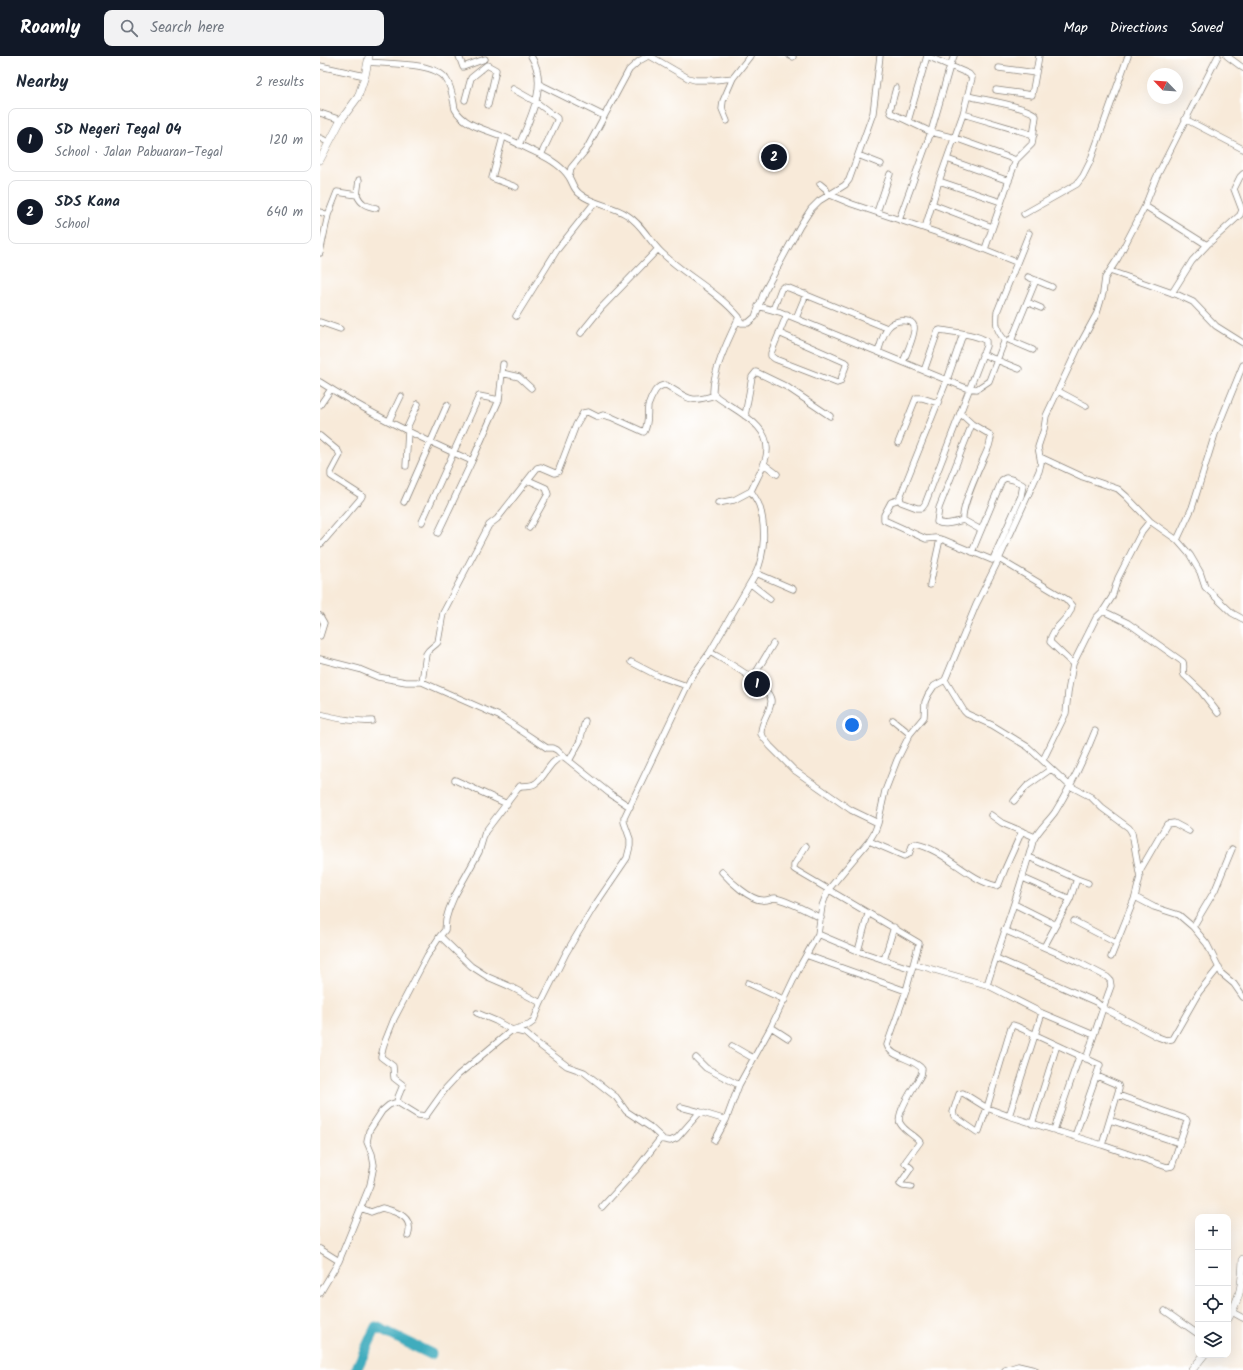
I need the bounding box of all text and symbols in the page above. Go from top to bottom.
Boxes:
search box [104,10,384,46]
text: Roamly [20,13,80,43]
text: Search here [150,16,224,40]
icon: search [118,17,140,39]
text: Map [1063,17,1088,39]
text: Directions [1110,17,1168,39]
text: Saved [1190,17,1223,39]
north arrow [1147,68,1183,104]
text: Nearby [16,69,68,96]
text: 2 results [256,72,304,93]
text: SD Negeri Tegal 04 [55,118,181,142]
text: 1 [28,130,32,151]
text: 120 m [269,130,303,151]
text: School · Jalan Pabuaran–Tegal [55,142,223,163]
pin: 2 [761,142,787,172]
text: SDS Kana [55,190,120,214]
text: 2 [26,202,34,223]
text: 640 m [267,202,303,223]
text: School [55,214,90,235]
pin: 1 [744,669,770,699]
your location [842,715,862,735]
map controls [1195,1214,1231,1358]
button: + [1195,1214,1231,1250]
button: − [1195,1250,1231,1286]
button: locate [1195,1286,1231,1322]
button: layers [1195,1322,1231,1358]

